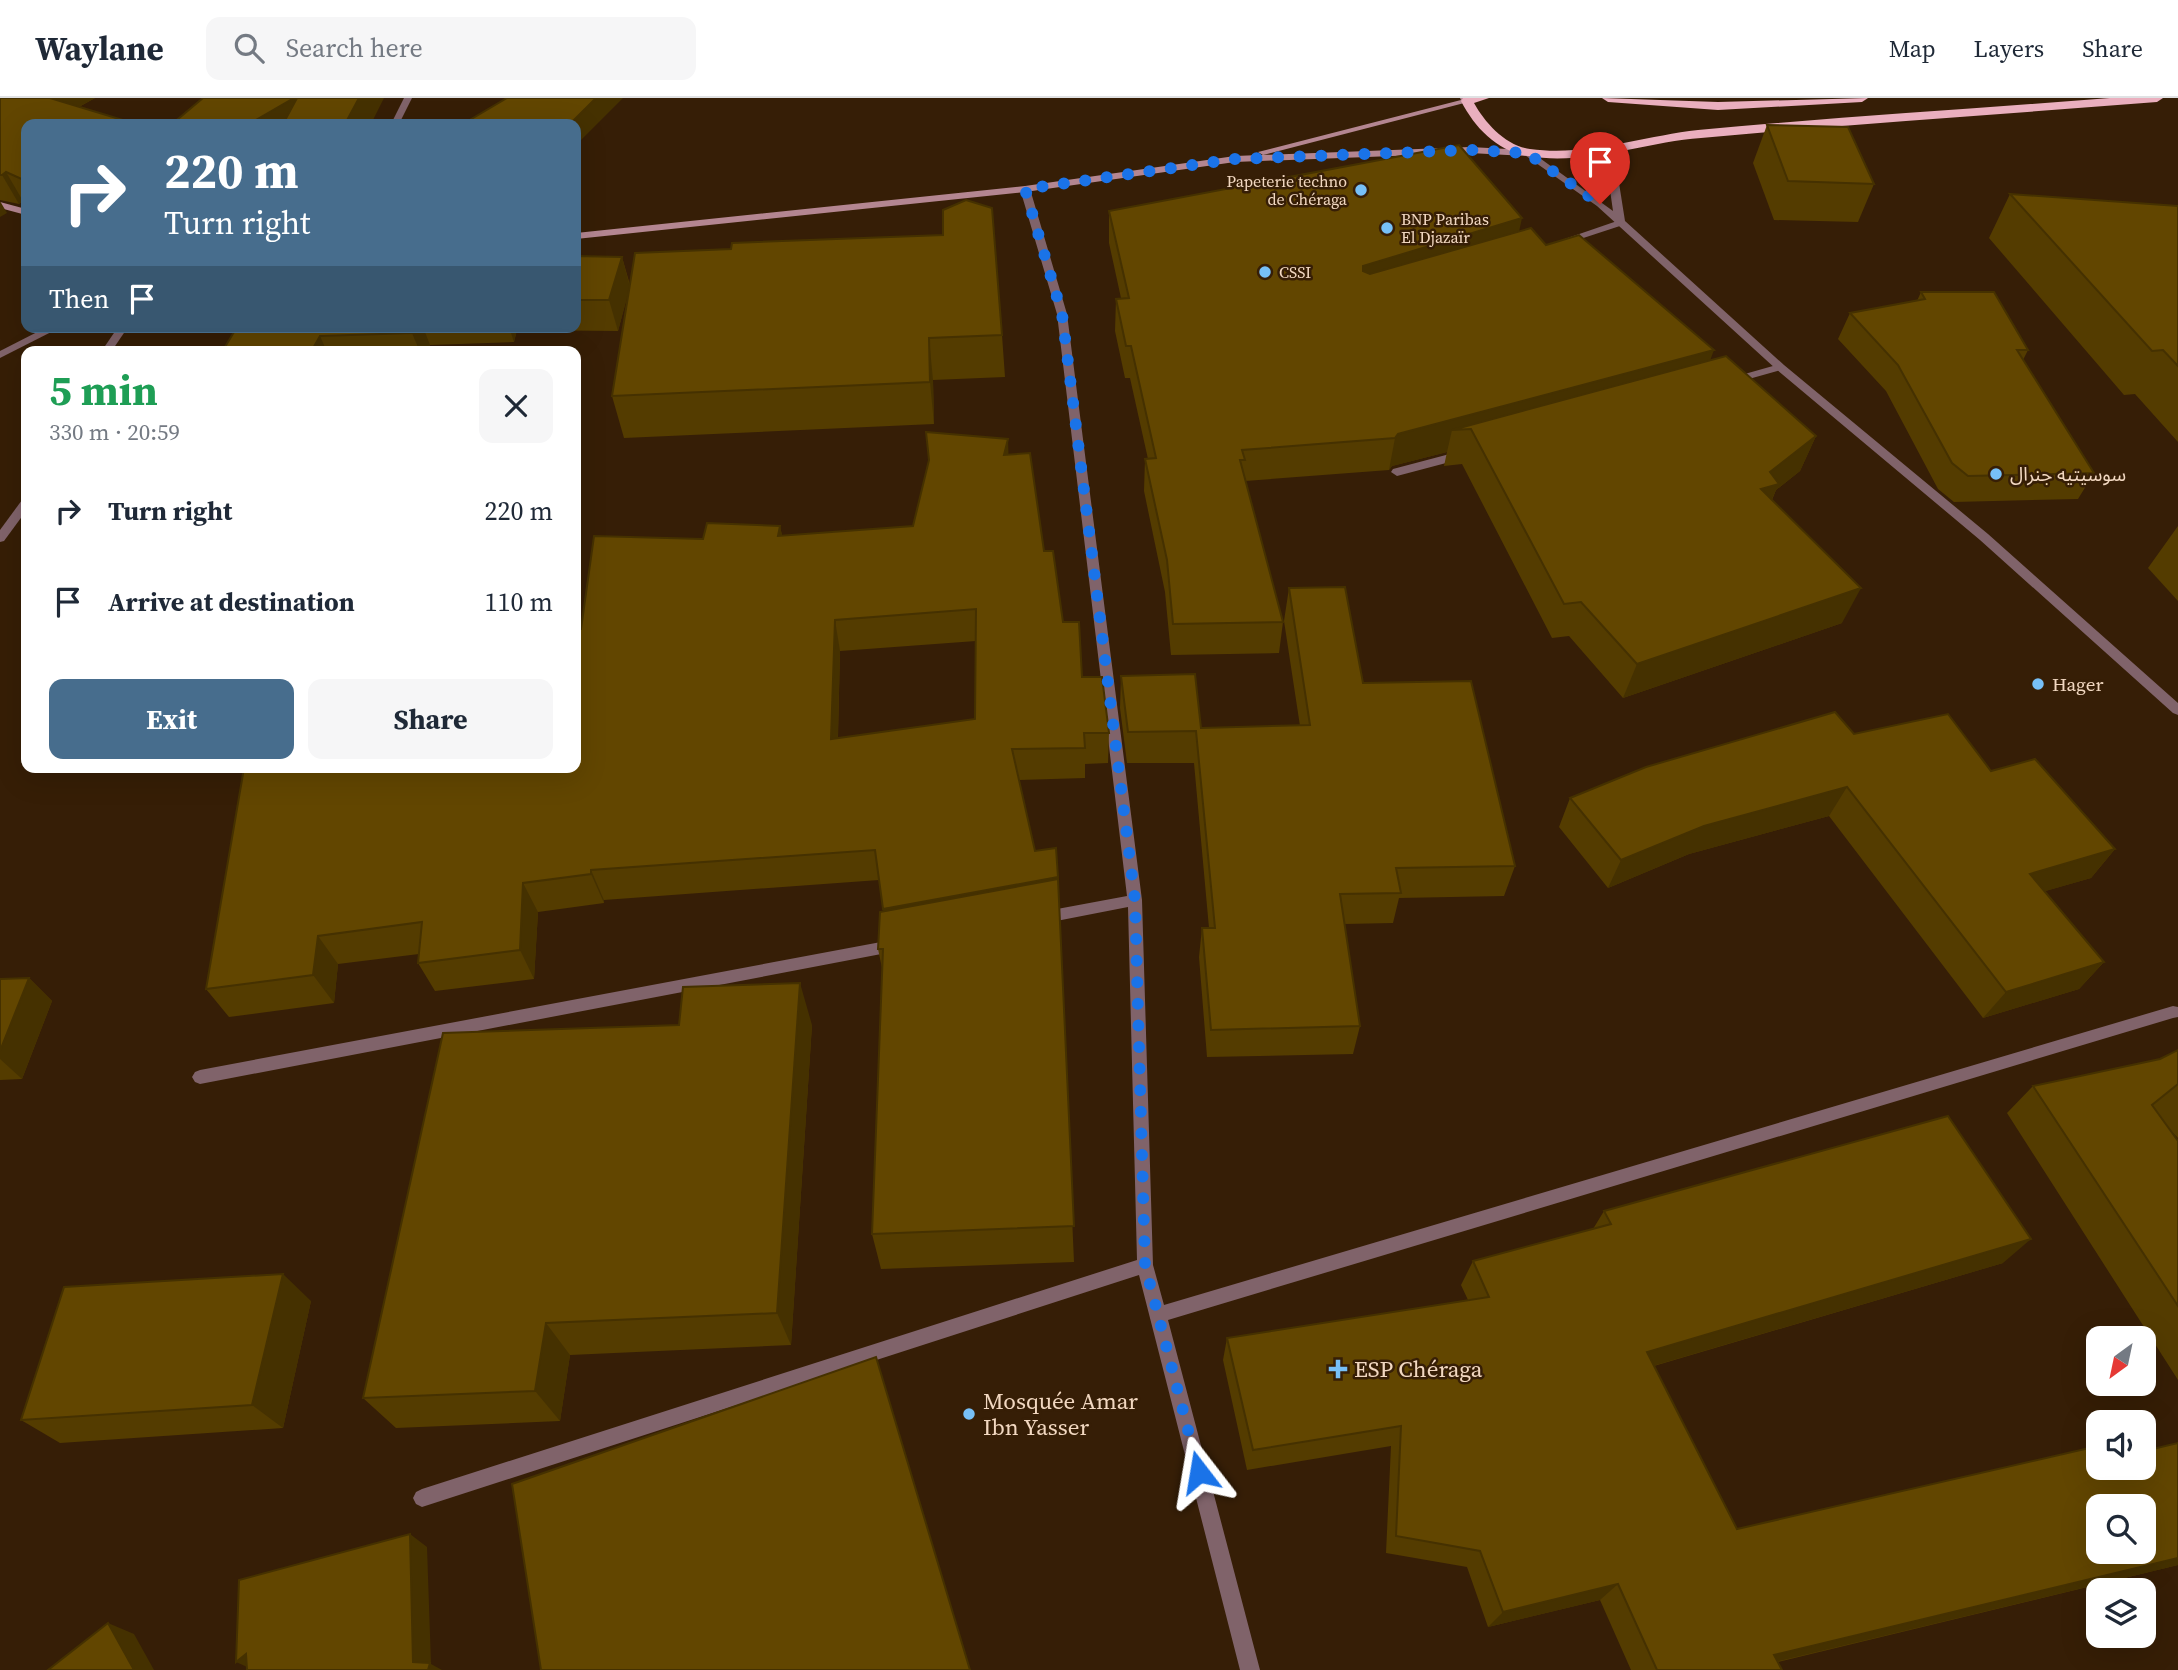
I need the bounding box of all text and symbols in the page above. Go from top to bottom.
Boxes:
search box [206,17,696,80]
text: Waylane [35,26,164,71]
icon: search [230,29,268,67]
text: Search here [286,30,423,66]
text: Map [1889,32,1936,65]
text: Layers [1974,32,2044,65]
text: Share [2082,32,2143,65]
pin [1570,132,1630,204]
text: 220 m [164,137,299,204]
icon: arrive [1581,143,1619,181]
icon: right [49,147,140,238]
place label: Papeterie techno de Chéraga [1226,170,1348,210]
marker: Papeterie techno de Chéraga [1353,182,1369,198]
text: Turn right [164,201,310,245]
place label: BNP Paribas El Djazaïr [1401,208,1489,248]
marker: BNP Paribas El Djazaïr [1379,220,1395,236]
place label: CSSI [1279,261,1311,283]
marker: CSSI [1257,264,1273,280]
icon: arrive [123,280,161,318]
text: Then [49,281,109,317]
text: 5 min [49,361,158,419]
button: close [479,369,553,443]
text: 330 m · 20:59 [49,416,180,448]
place label: سوسيتيه جنرال [2010,461,2126,487]
marker: سوسيتيه جنرال [1988,466,2004,482]
icon: right [49,492,87,530]
text: Turn right [108,493,232,529]
text: 220 m [485,493,553,529]
icon: arrive [49,583,87,621]
text: Arrive at destination [108,584,355,620]
text: 110 m [485,584,553,620]
place label: Hager [2052,671,2103,697]
marker: Hager [2030,676,2046,692]
button: Exit [49,679,294,759]
button: Share [308,679,553,759]
north arrow [2086,1326,2156,1396]
map controls [2086,1326,2156,1648]
place label: ESP Chéraga [1354,1353,1483,1385]
marker: ESP Chéraga [1328,1359,1348,1379]
place label: Mosquée Amar Ibn Yasser [983,1385,1138,1443]
marker: Mosquée Amar Ibn Yasser [961,1406,977,1422]
button: sound [2086,1410,2156,1480]
position arrow [1162,1435,1236,1509]
button: search [2086,1494,2156,1564]
button: layers [2086,1578,2156,1648]

